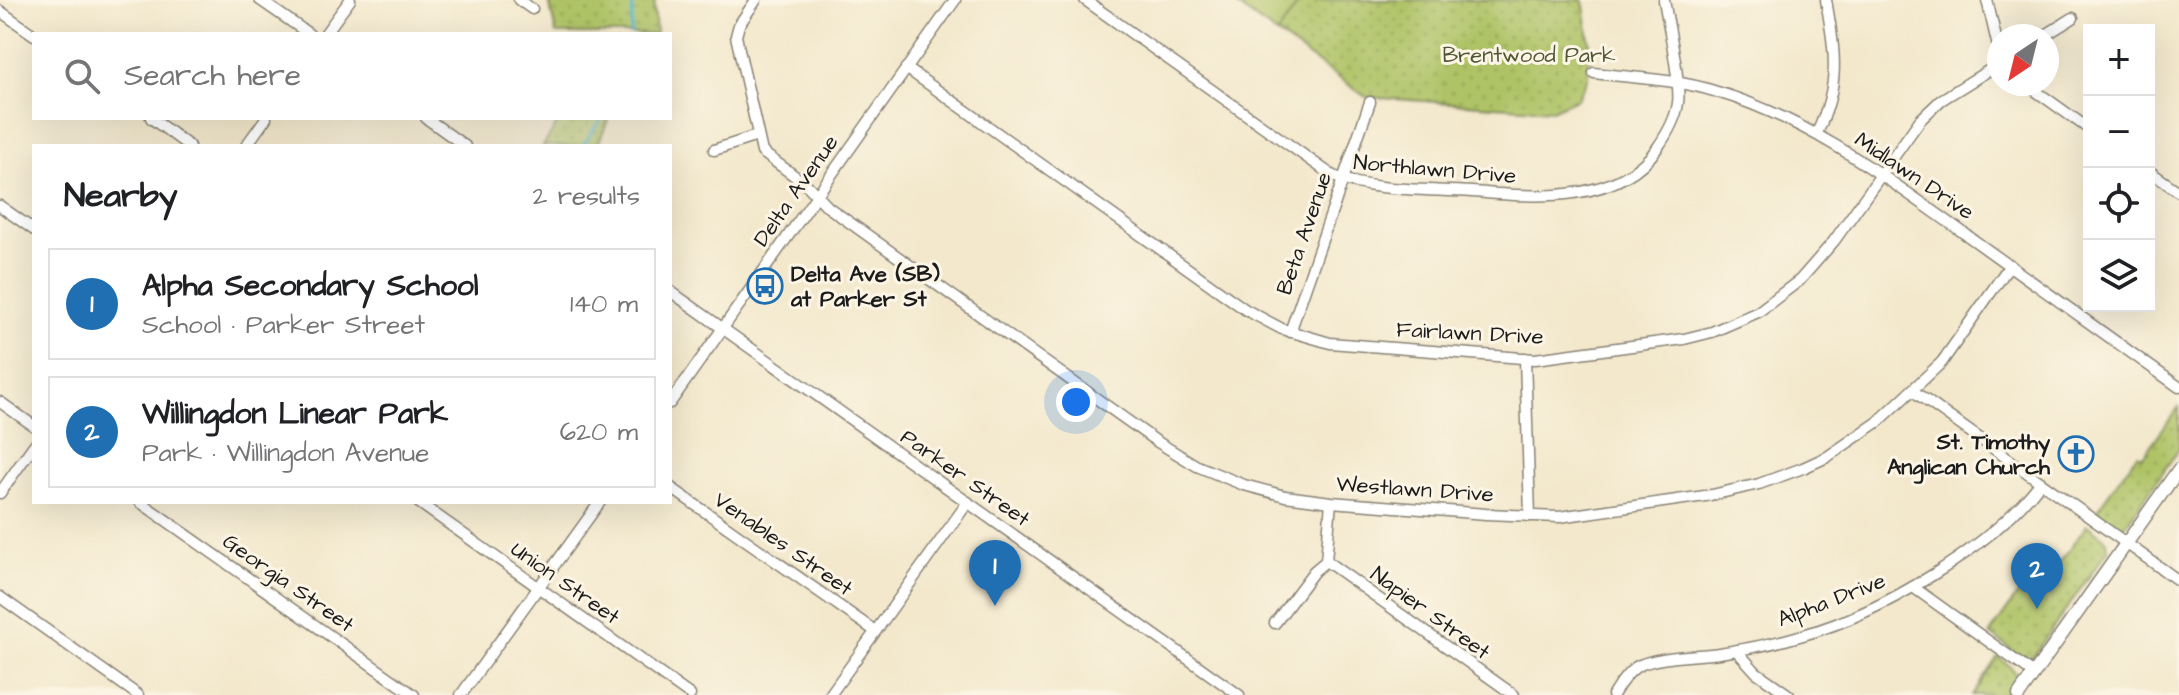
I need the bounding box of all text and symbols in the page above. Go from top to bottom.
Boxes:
north arrow [1987,24,2059,96]
map controls [2083,24,2155,312]
button: + [2083,24,2155,96]
search box [32,32,672,120]
park label: Brentwood Park [1442,40,1616,71]
icon: search [60,54,104,98]
text: Search here [124,55,301,97]
button: − [2083,96,2155,168]
street label: Midlawn Drive [1848,125,1980,228]
street label: Delta Avenue [746,129,846,253]
street label: Northlawn Drive [1352,147,1518,192]
street label: Beta Avenue [1269,168,1340,299]
button: locate [2083,168,2155,240]
text: Nearby [64,172,178,220]
text: 2 results [532,178,640,214]
button: layers [2083,240,2155,312]
place label: Delta Ave (SB) at Parker St [790,259,940,315]
text: Alpha Secondary School [142,265,478,307]
bus stop icon: Delta Ave (SB) at Parker St [746,267,784,305]
text: 1 [90,286,94,322]
text: 140 m [570,286,638,322]
text: School · Parker Street [142,307,425,343]
street label: Fairlawn Drive [1396,314,1544,353]
your location [1056,382,1096,422]
text: Willingdon Linear Park [142,393,448,435]
text: 2 [85,414,99,450]
text: 620 m [560,414,638,450]
street label: Parker Street [894,422,1036,534]
place label: St. Timothy Anglican Church [1887,427,2051,484]
text: Park · Willingdon Avenue [142,435,429,471]
church icon: St. Timothy Anglican Church [2057,435,2095,473]
street label: Westlawn Drive [1335,469,1495,510]
street label: Venables Street [707,485,859,604]
street label: Georgia Street [216,526,360,641]
street label: Union Street [504,534,626,632]
pin: 1 [969,540,1021,606]
pin: 2 [2011,543,2063,609]
street label: Napier Street [1364,559,1496,667]
street label: Alpha Drive [1773,566,1890,635]

